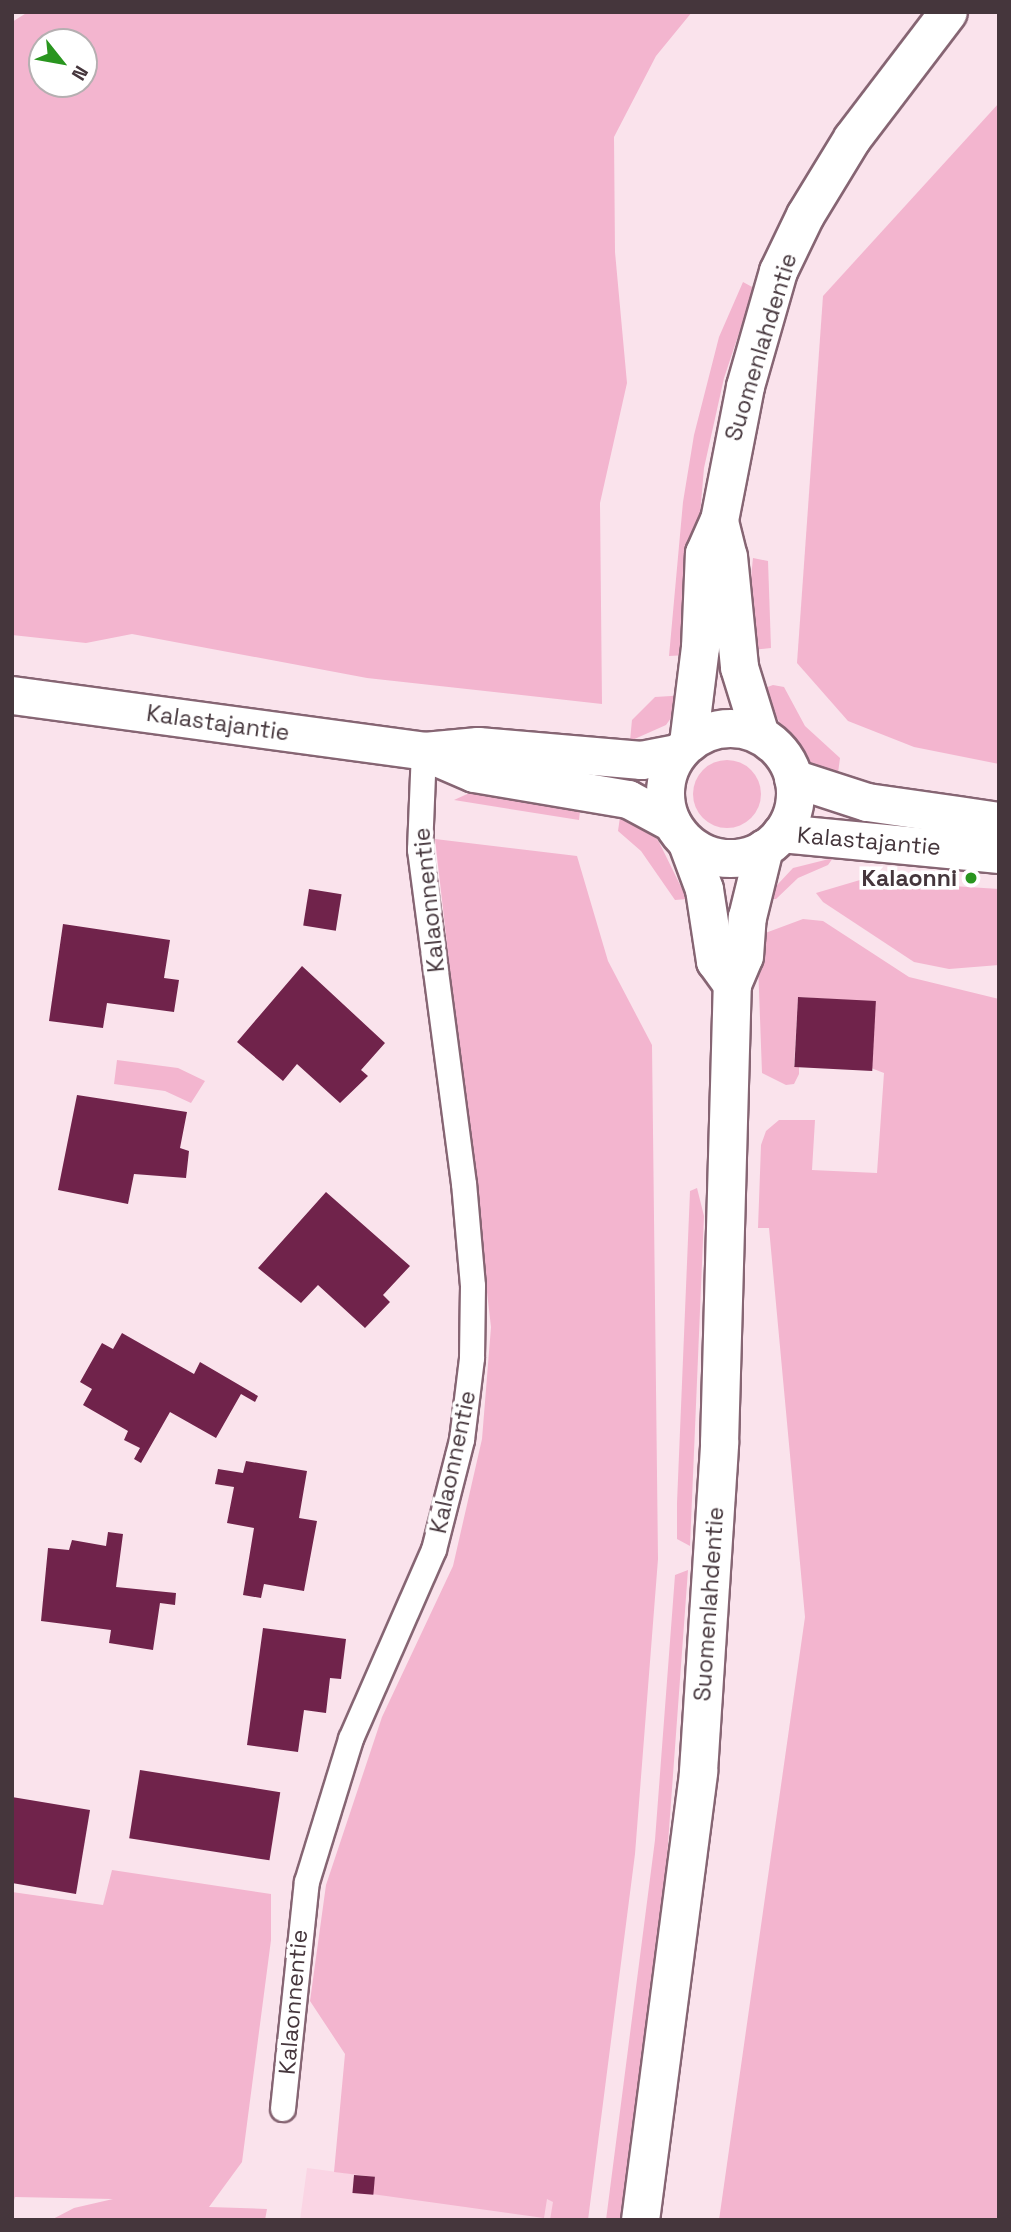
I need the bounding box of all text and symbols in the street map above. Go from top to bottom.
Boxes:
north arrow [28,28,98,98]
text: N [66,61,94,85]
street label: Suomenlahdentie [719,250,803,444]
street label: Kalastajantie [145,699,291,747]
street label: Kalastajantie [796,821,942,861]
street label: Kalaonnentie [408,826,450,974]
place label: Kalaonni [862,864,957,892]
marker: Kalaonni [963,870,979,886]
street label: Kalaonnentie [424,1388,482,1536]
street label: Suomenlahdentie [688,1506,730,1702]
street label: Kalaonnentie [273,1928,313,2076]

